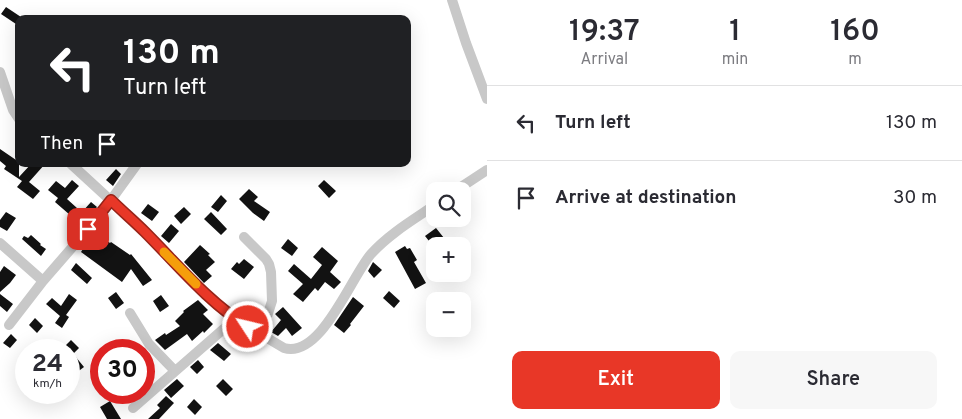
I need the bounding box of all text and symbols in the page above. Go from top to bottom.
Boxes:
text: 19:37 [569,14,640,51]
text: 1 [729,14,741,51]
text: 160 [830,14,880,51]
text: 130 m [123,32,220,76]
icon: left [40,35,105,100]
text: Arrival [581,50,628,70]
text: min [722,50,748,70]
text: m [848,50,862,70]
text: Turn left [123,75,206,102]
icon: left [512,109,540,137]
text: Turn left [555,111,631,135]
text: 130 m [886,111,937,135]
icon: arrive [93,130,121,158]
text: Then [40,132,83,156]
map controls [426,182,471,337]
button: search [426,182,471,227]
icon: arrive [512,184,540,212]
text: Arrive at destination [555,186,736,210]
text: 30 m [893,186,937,210]
pin [67,208,109,250]
icon: arrive [74,215,102,243]
button: + [426,237,471,282]
button: − [426,292,471,337]
position arrow [221,300,273,352]
speed limit sign: 30 [90,339,155,404]
text: 24 [32,349,63,381]
button: Exit [512,351,720,409]
button: Share [730,351,937,409]
text: km/h [33,376,62,392]

